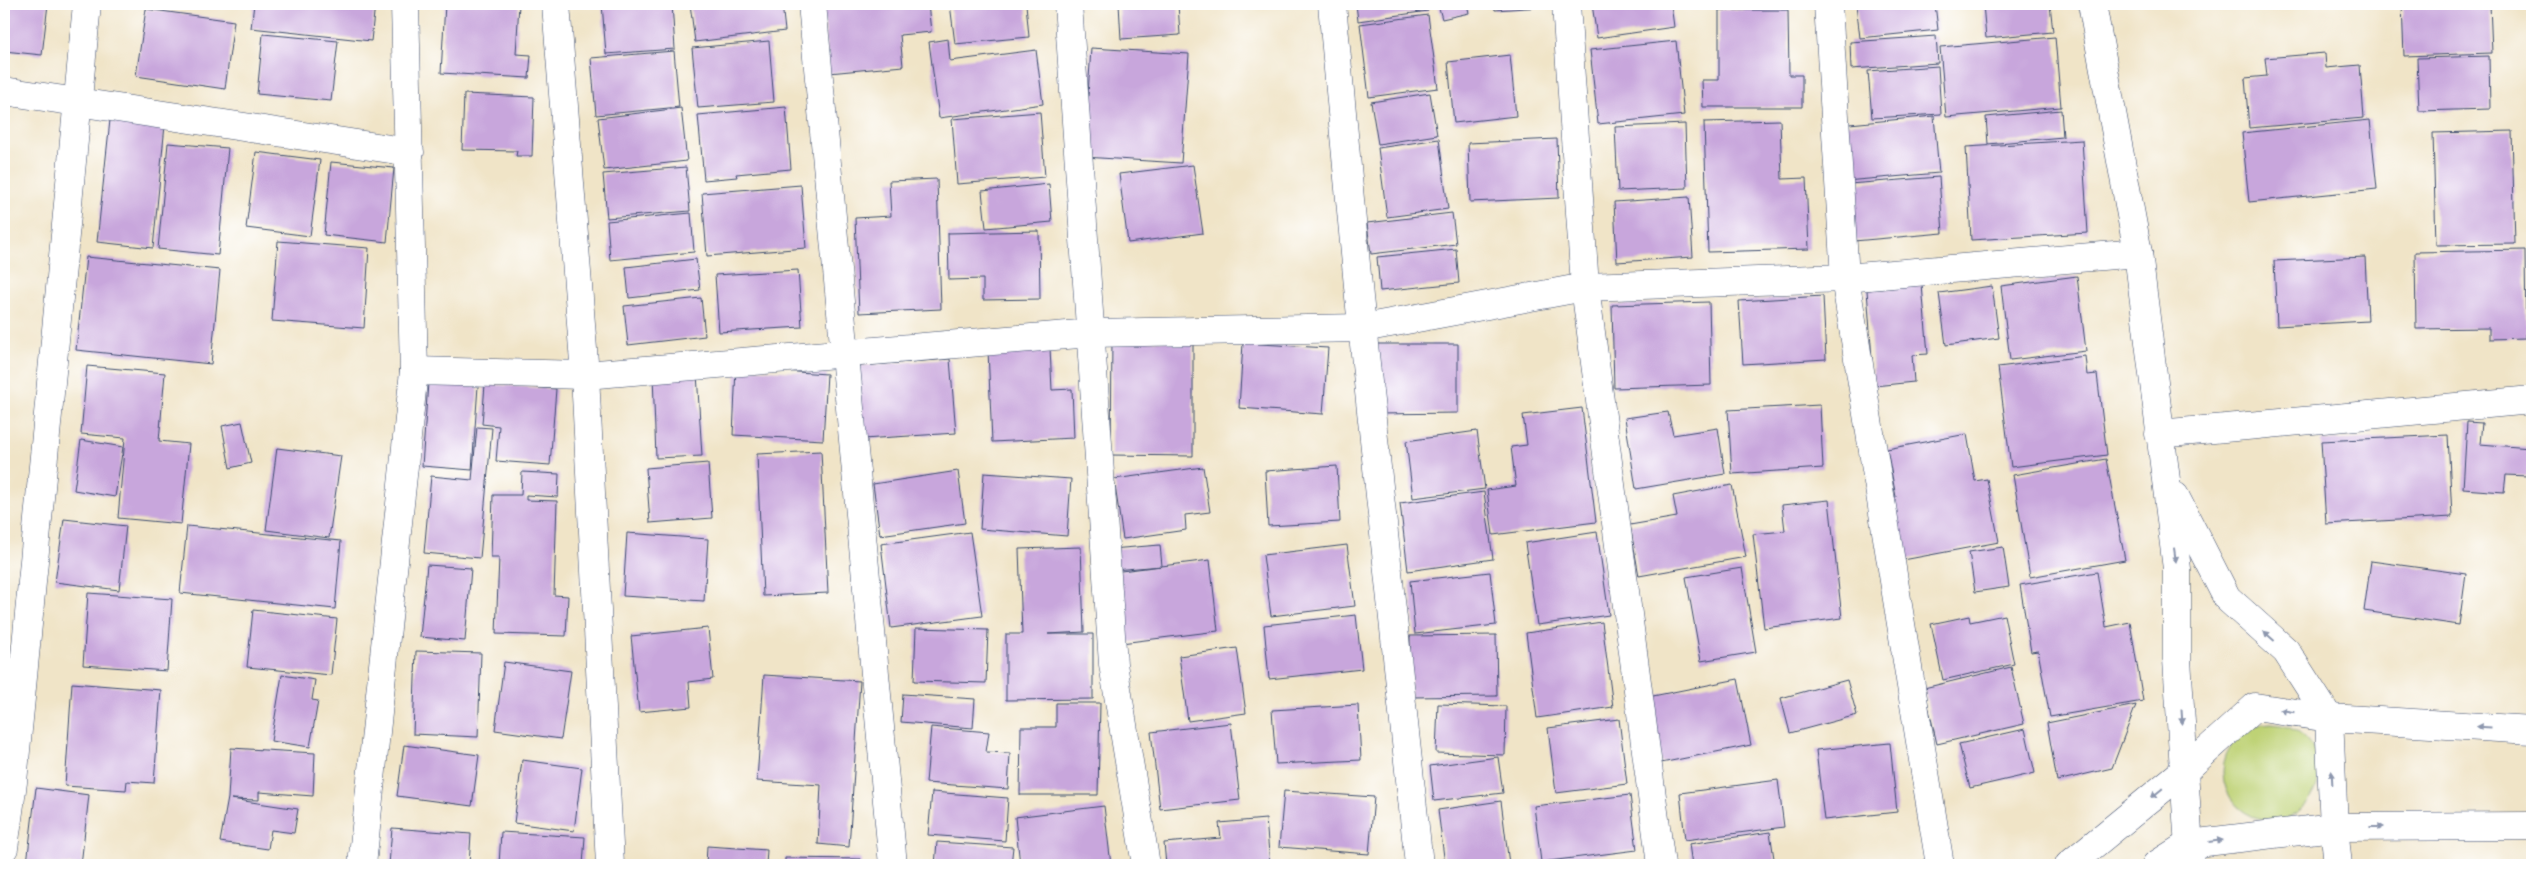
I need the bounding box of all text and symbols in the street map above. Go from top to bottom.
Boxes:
one-way arrow [2171,548,2179,564]
one-way arrow [2263,630,2275,642]
one-way arrow [2278,707,2294,715]
one-way arrow [2178,710,2186,726]
one-way arrow [2475,722,2491,730]
one-way arrow [2327,770,2335,786]
one-way arrow [2152,787,2164,799]
one-way arrow [2370,822,2386,830]
one-way arrow [2208,837,2224,845]

